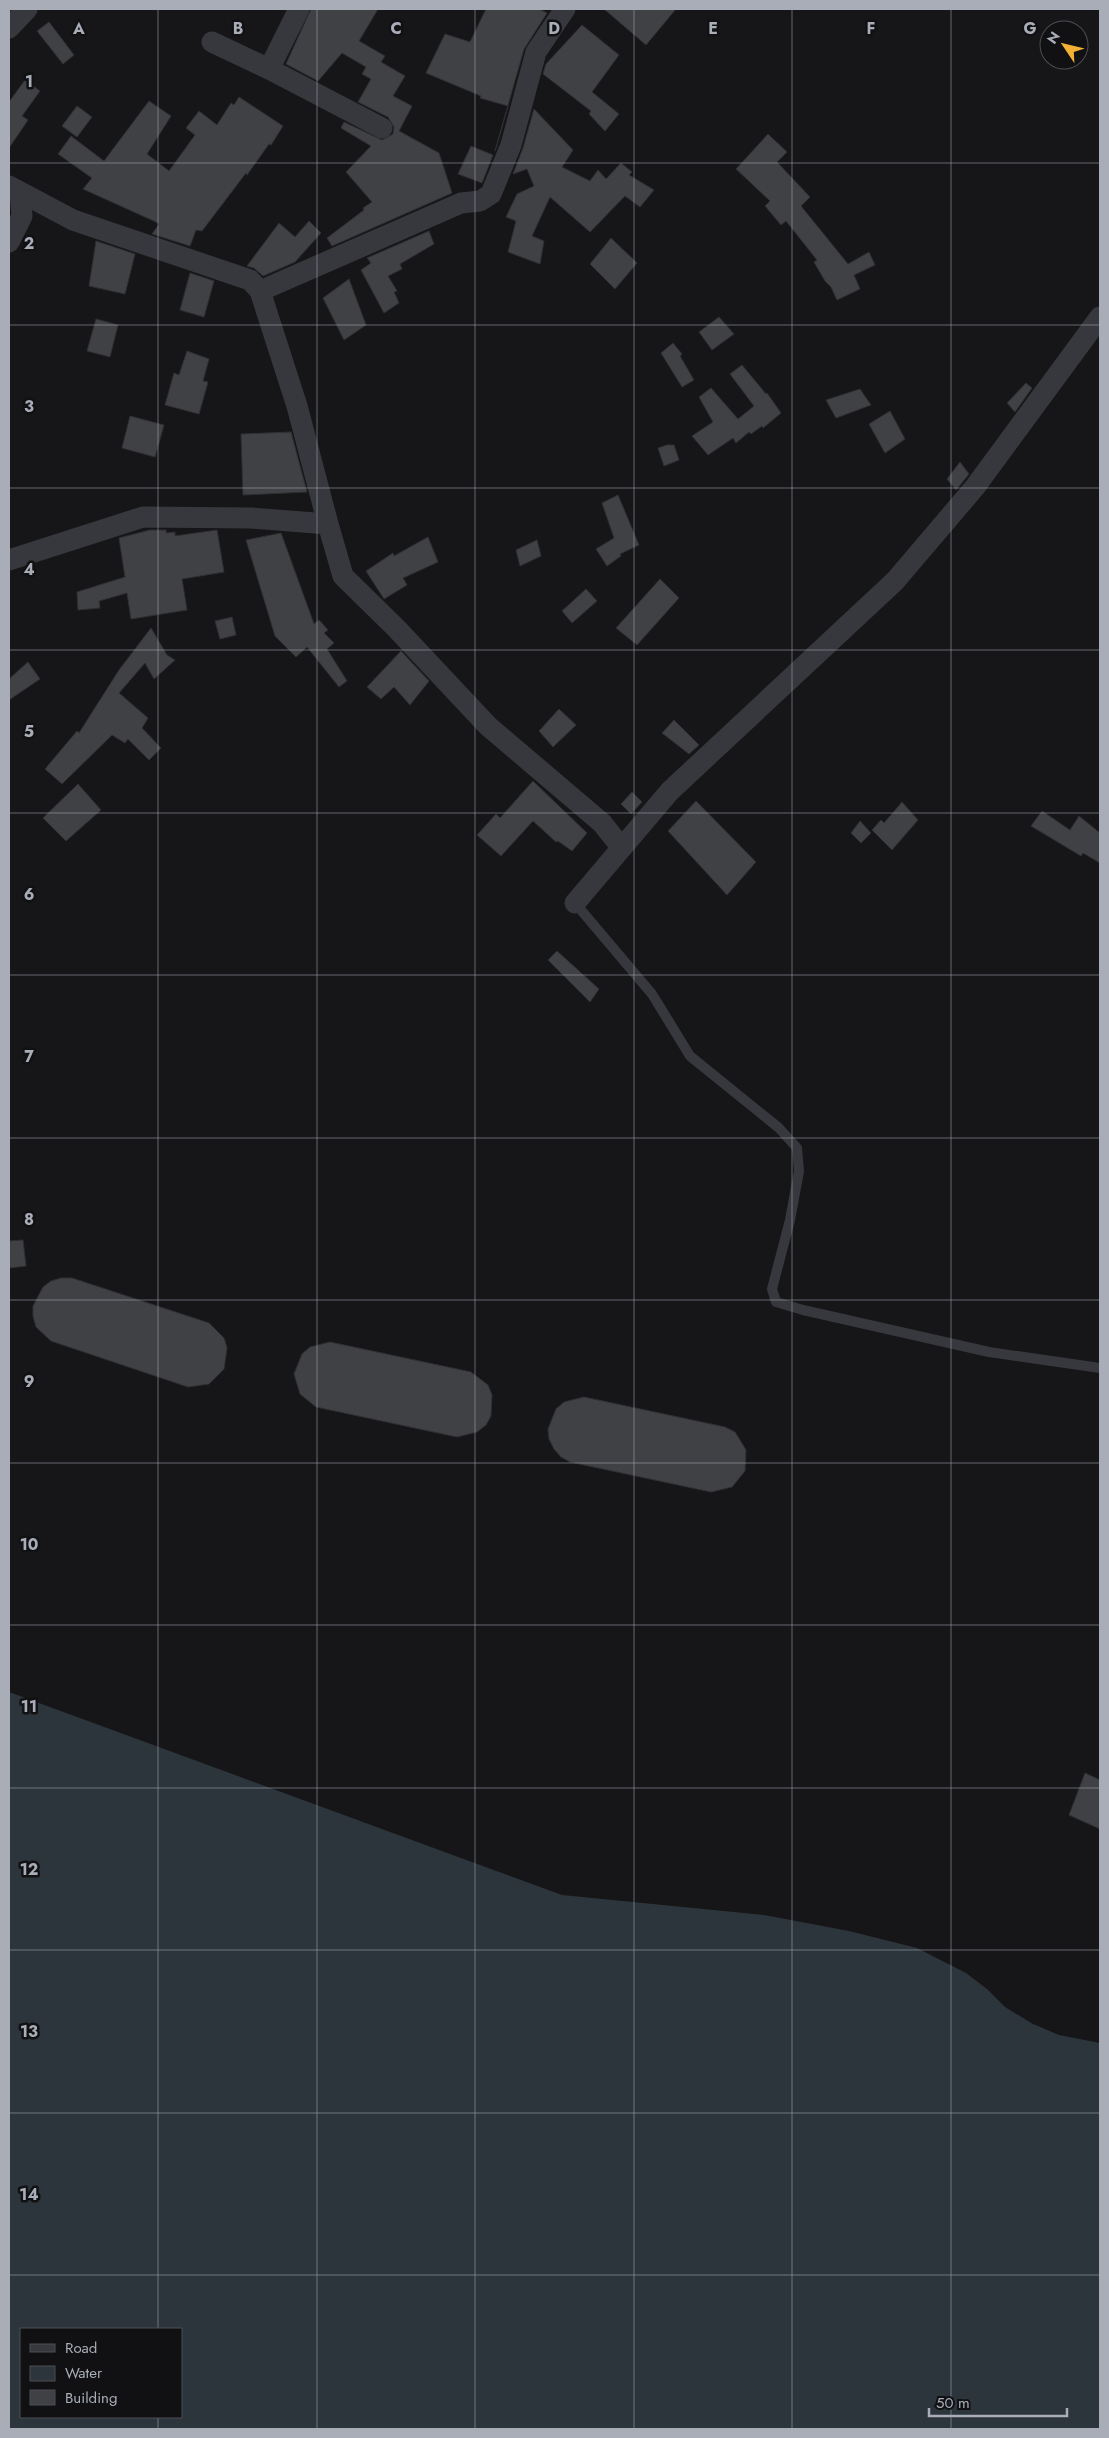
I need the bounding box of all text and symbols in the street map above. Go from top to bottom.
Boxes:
text: A [72,17,85,40]
text: B [233,17,243,40]
text: C [390,17,402,40]
text: D [548,17,560,40]
text: E [708,17,718,40]
text: F [867,17,875,40]
text: G [1023,17,1037,40]
north arrow [1039,20,1089,70]
text: N [1042,27,1065,48]
text: 1 [25,70,33,93]
text: 2 [24,232,34,255]
text: 3 [24,395,34,418]
text: 4 [23,558,35,581]
text: 5 [24,720,34,743]
text: 6 [24,883,34,906]
text: 7 [24,1045,34,1068]
text: 8 [24,1208,34,1231]
text: 9 [24,1370,34,1393]
text: 10 [20,1533,38,1556]
text: 11 [21,1695,37,1718]
text: 12 [20,1858,38,1881]
text: 13 [20,2020,38,2043]
text: 14 [19,2183,39,2206]
legend [20,2328,182,2418]
text: Road [65,2337,97,2359]
text: Water [65,2362,103,2384]
scale bar [929,2386,1066,2418]
text: Building [65,2387,117,2409]
text: 50 m [936,2392,970,2414]

